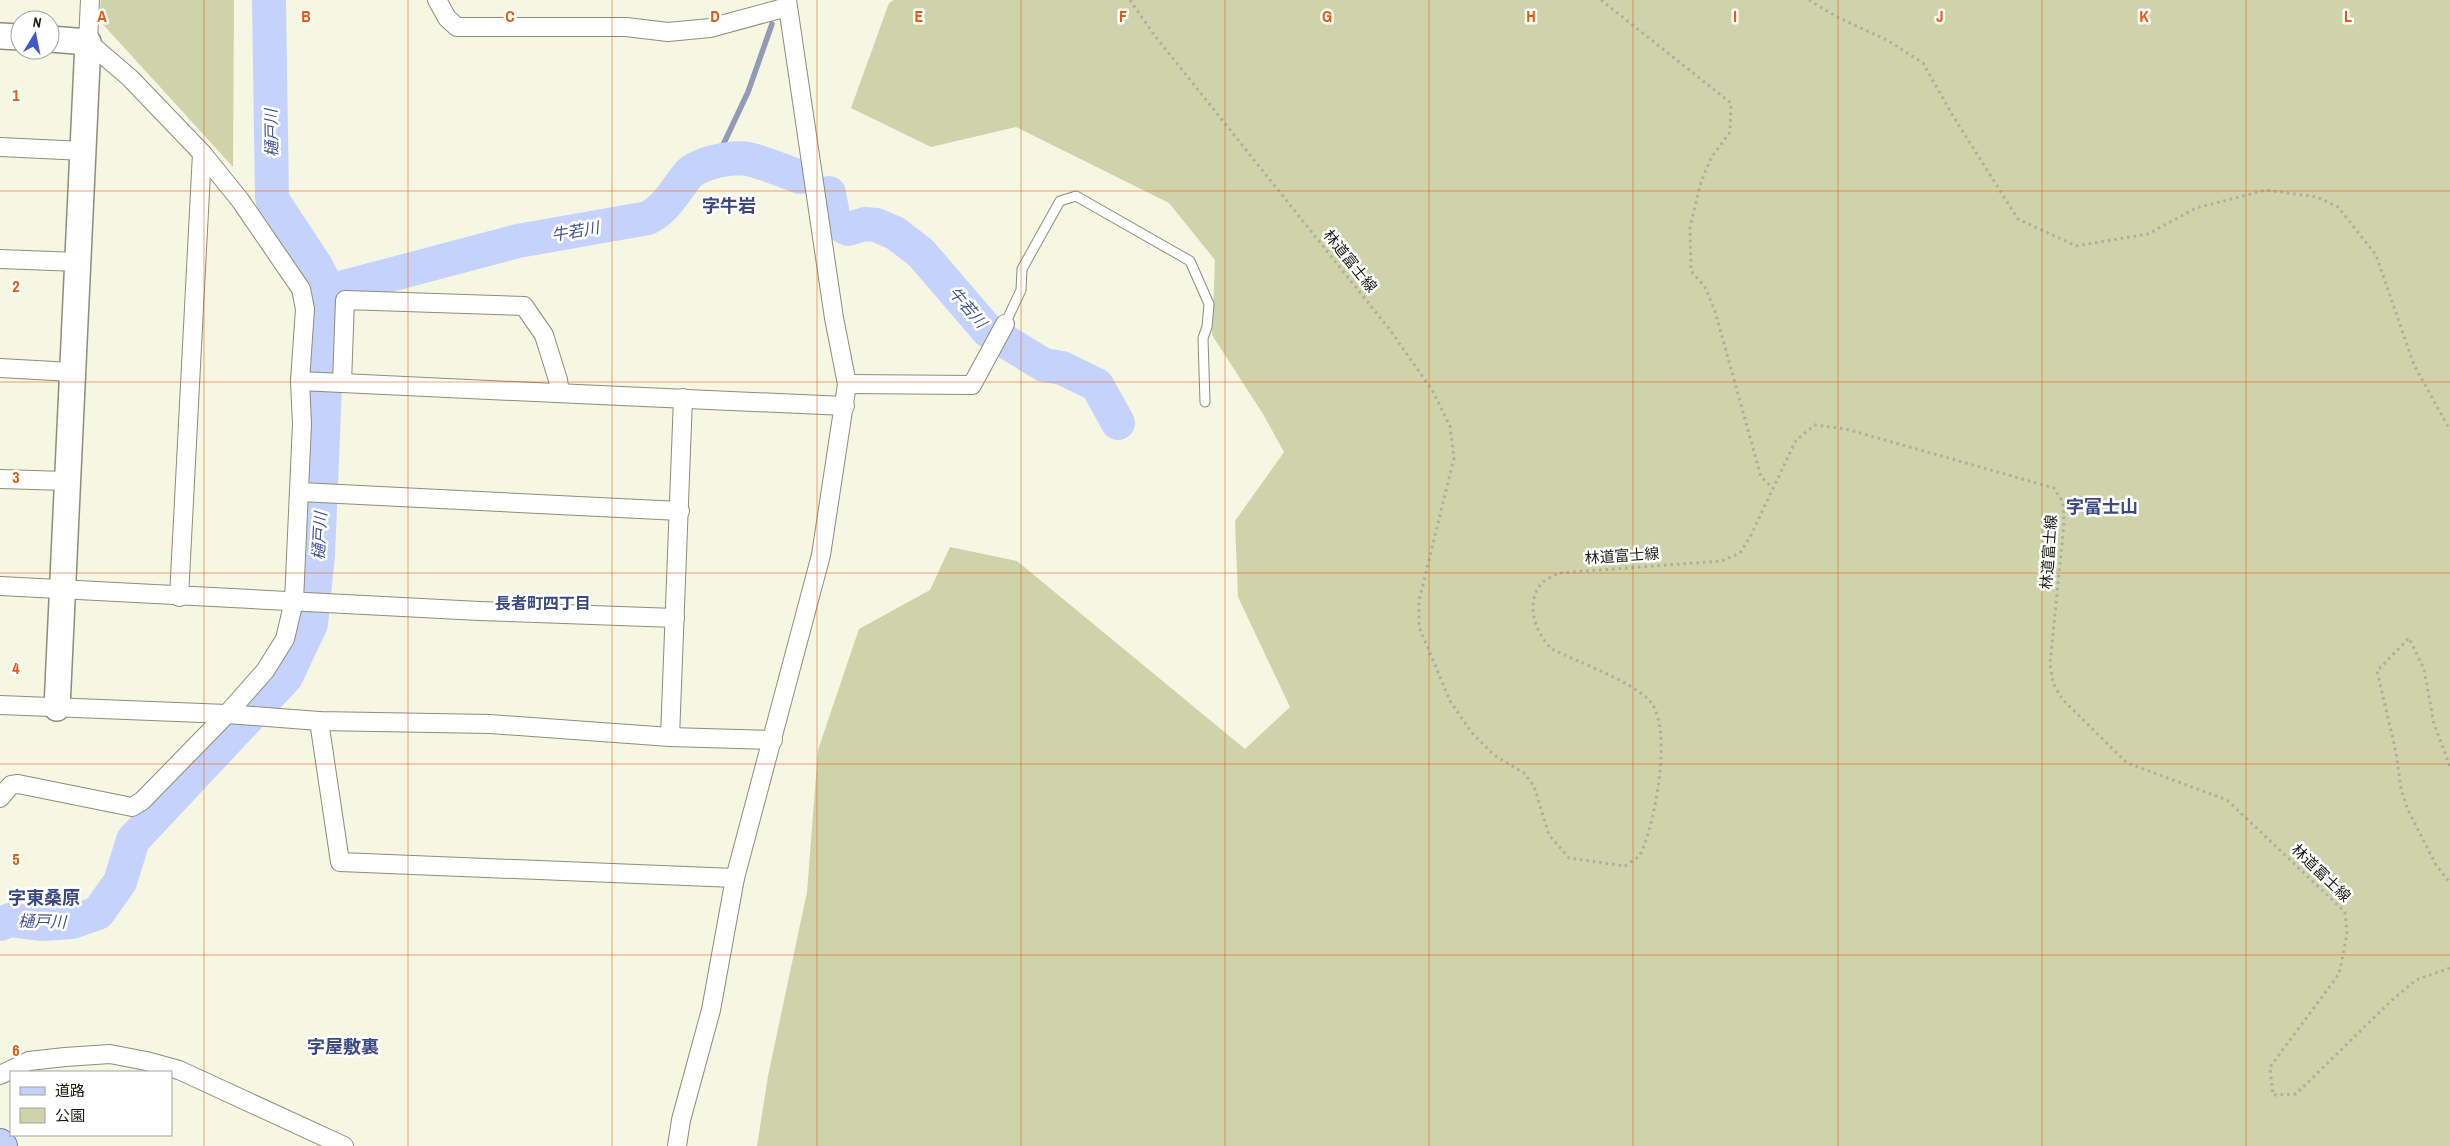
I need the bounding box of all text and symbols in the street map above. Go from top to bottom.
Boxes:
text: A [97,5,107,27]
text: B [301,5,311,27]
text: C [505,5,515,27]
text: D [710,5,720,27]
text: E [915,5,924,27]
text: F [1119,5,1127,27]
text: G [1322,5,1332,27]
text: H [1526,5,1536,27]
text: I [1733,5,1737,27]
text: J [1936,5,1944,27]
text: K [2139,5,2149,27]
text: L [2344,5,2352,27]
north arrow [10,10,60,60]
text: N [32,13,43,32]
text: 1 [12,84,20,106]
water label: 樋戸川 [260,107,282,157]
district label: 字牛岩 [702,193,756,218]
water label: 牛若川 [549,216,603,246]
street label: 林道富士線 [1319,225,1382,296]
text: 2 [12,275,20,297]
water label: 牛若川 [944,282,993,334]
text: 3 [12,466,20,488]
district label: 字富士山 [2066,494,2138,519]
water label: 樋戸川 [307,509,331,561]
street label: 林道富士線 [2035,514,2062,590]
street label: 林道富士線 [1584,542,1660,569]
district label: 長者町四丁目 [495,592,591,614]
text: 4 [12,657,20,679]
street label: 林道富士線 [2287,839,2356,906]
text: 5 [12,848,20,870]
district label: 字東桑原 [8,885,80,910]
water label: 樋戸川 [18,910,68,932]
district label: 字屋敷裏 [307,1034,379,1059]
text: 6 [12,1039,20,1061]
legend [10,1071,172,1136]
text: 道路 [55,1080,85,1101]
text: 公園 [55,1105,85,1126]

